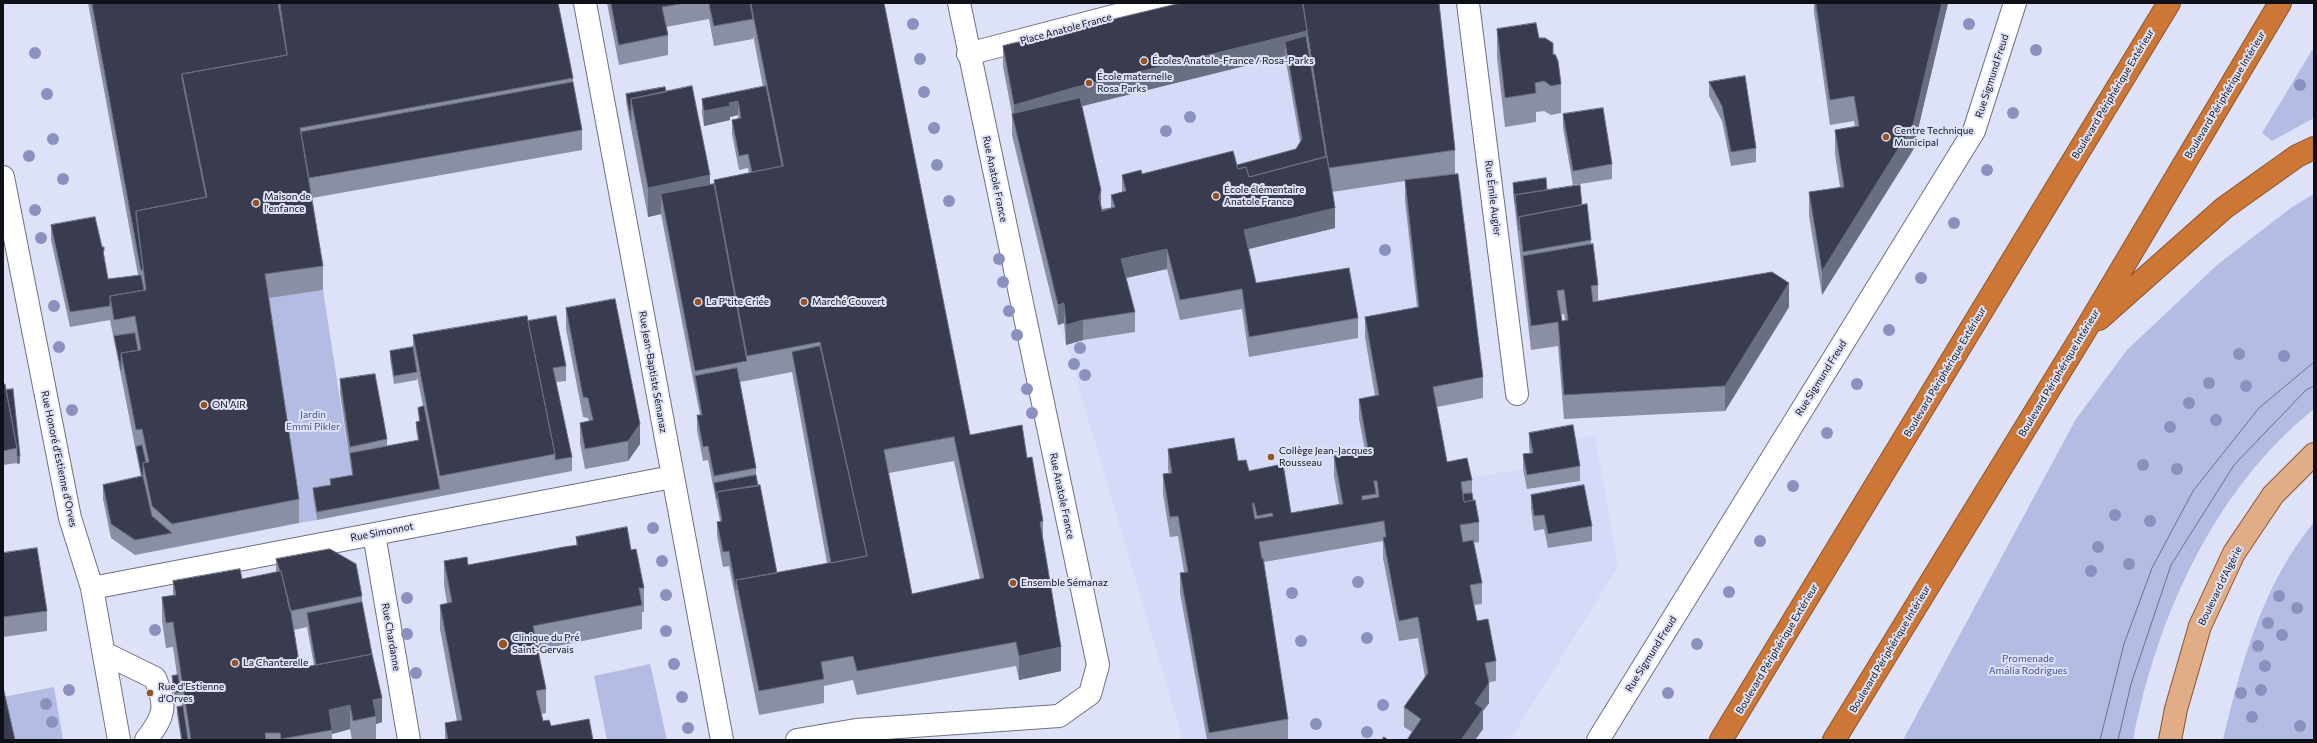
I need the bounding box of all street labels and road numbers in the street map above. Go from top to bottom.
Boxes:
street label: Place Anatole France [1019,11,1113,47]
street label: Boulevard Périphérique Extérieur [2069,27,2157,161]
street label: Boulevard Périphérique Intérieur [2182,29,2268,161]
street label: Rue Sigmund Freud [1973,33,2011,119]
street label: Rue Anatole France [980,135,1010,223]
street label: Rue Émile Augier [1482,160,1504,236]
street label: Boulevard Périphérique Extérieur [1901,305,1989,439]
street label: Boulevard Périphérique Intérieur [2016,307,2102,439]
street label: Rue Jean-Baptiste Sémanaz [636,310,670,434]
street label: Rue Sigmund Freud [1793,338,1849,418]
street label: Rue Honoré d'Estienne d'Orves [39,390,79,528]
street label: Rue Anatole France [1047,452,1077,540]
street label: Rue Simonnot [349,520,415,544]
street label: Boulevard d'Algérie [2196,544,2244,628]
street label: Boulevard Périphérique Extérieur [1733,582,1821,716]
street label: Boulevard Périphérique Intérieur [1847,583,1933,715]
street label: Rue Chardanne [379,602,403,672]
street label: Rue Sigmund Freud [1623,614,1679,694]

